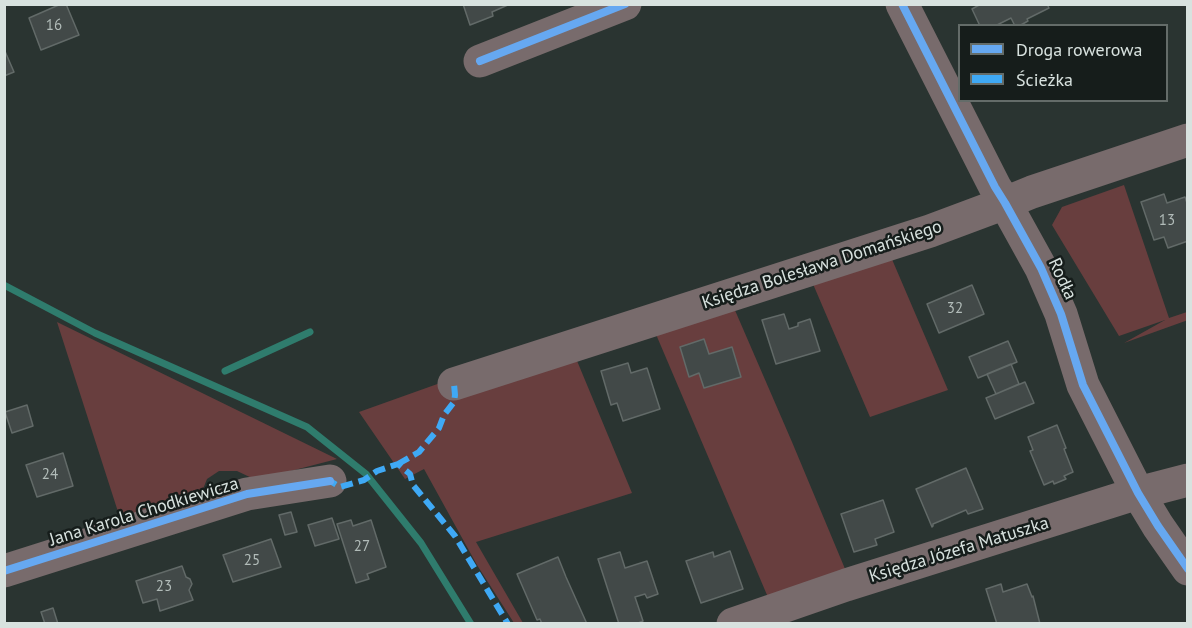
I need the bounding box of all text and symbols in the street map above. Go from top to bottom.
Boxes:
house number: 16 [46,17,62,35]
legend [958,24,1168,102]
text: Droga rowerowa [1016,38,1142,61]
text: Ścieżka [1016,68,1073,91]
house number: 13 [1159,212,1175,230]
street label: Księdza Bolesława Domańskiego [699,216,945,314]
street label: Rodła [1043,255,1081,303]
house number: 32 [947,300,963,318]
house number: 24 [42,466,58,484]
street label: Jana Karola Chodkiewicza [47,473,241,551]
street label: Księdza Józefa Matuszka [867,512,1051,588]
house number: 27 [354,538,370,556]
house number: 25 [244,552,260,570]
house number: 23 [156,578,172,596]

